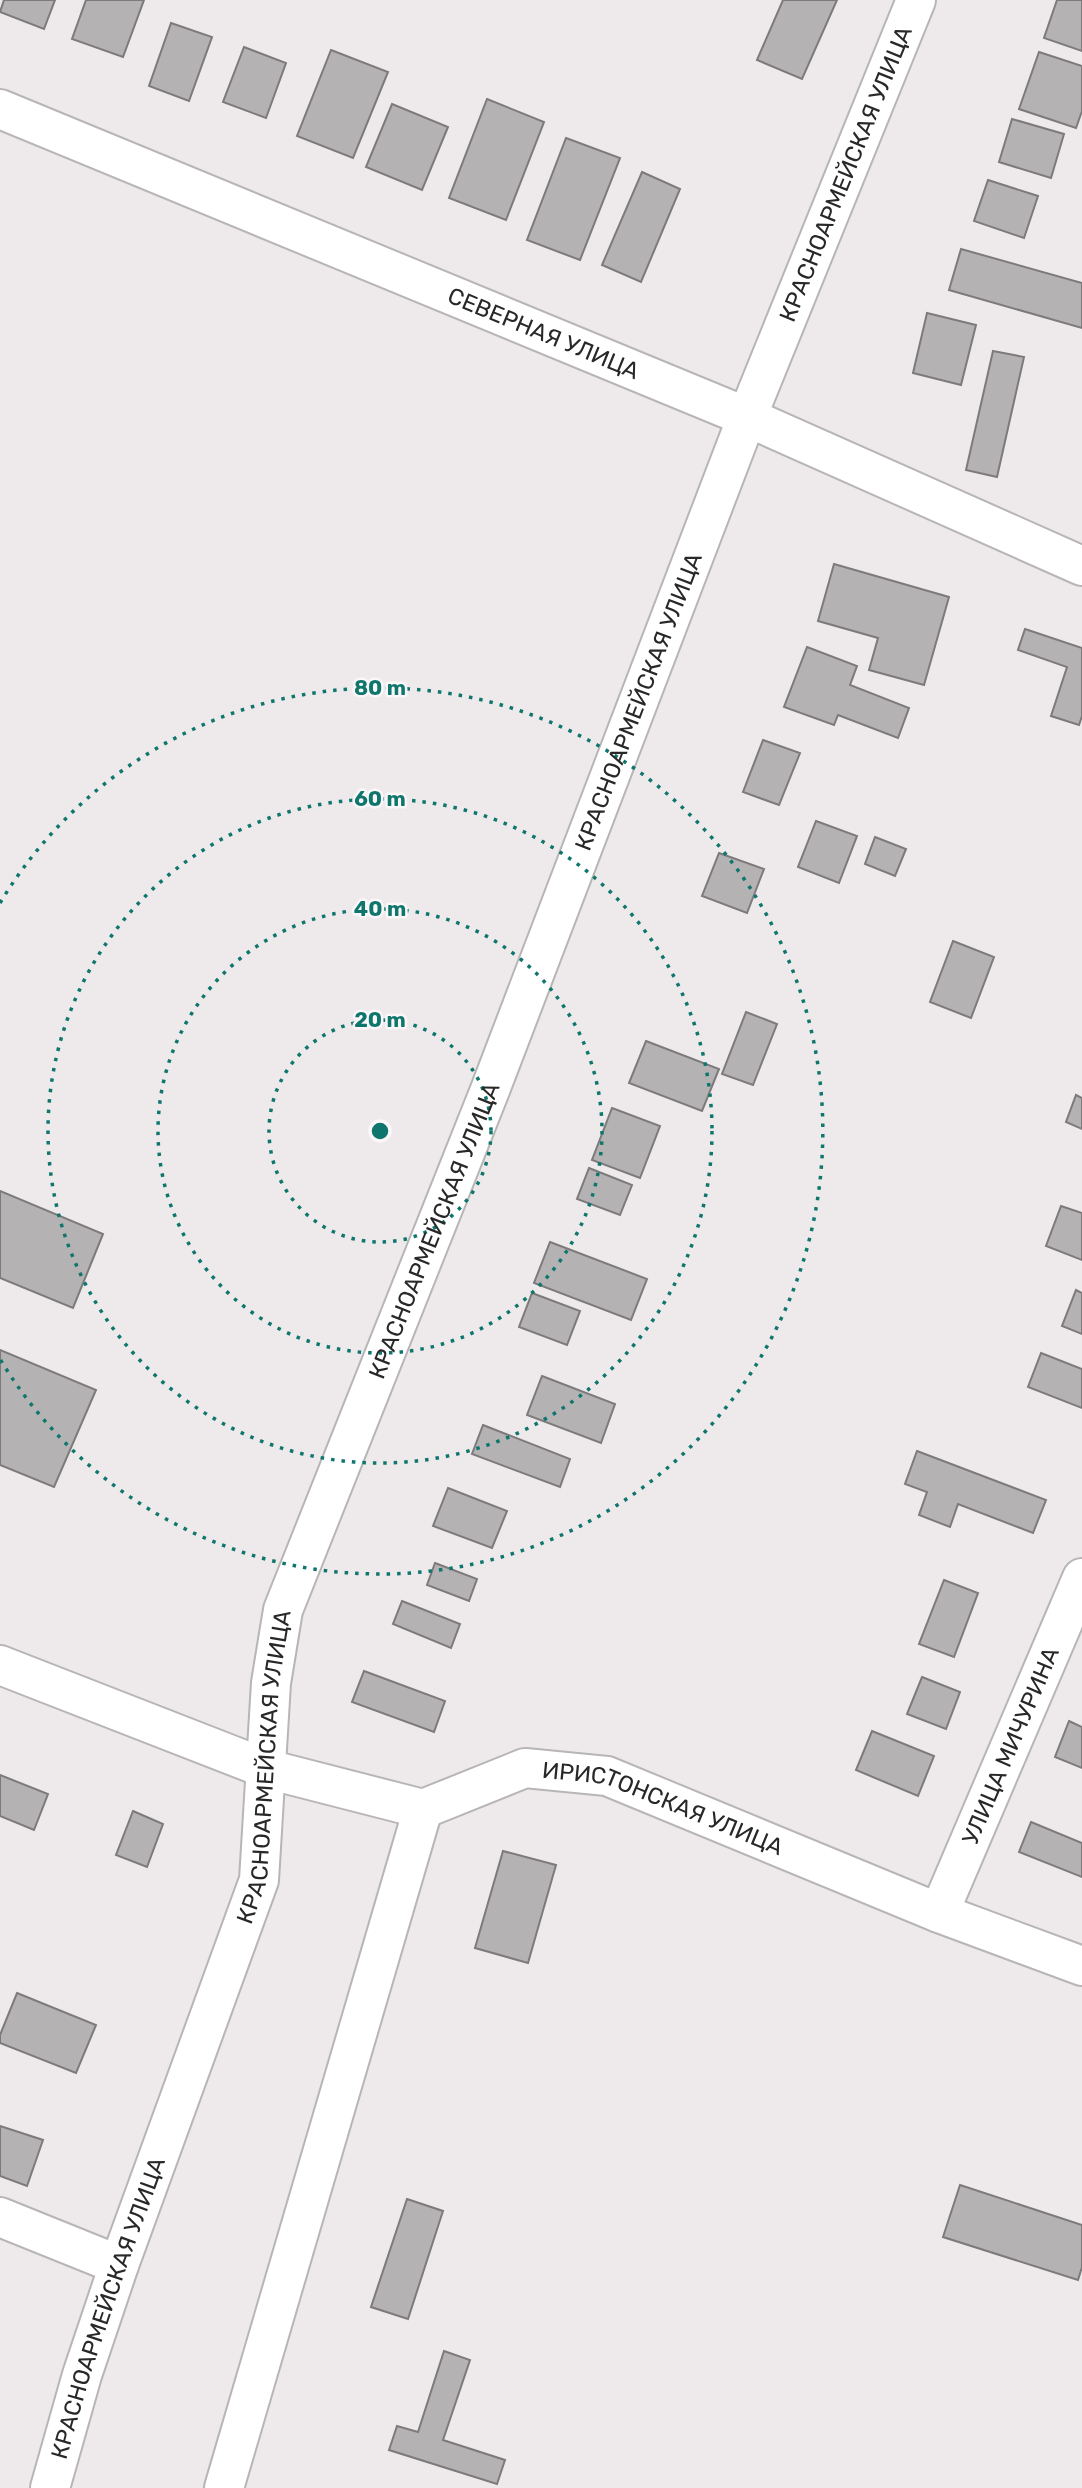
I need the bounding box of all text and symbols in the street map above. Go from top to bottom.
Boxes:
street label: КРАСНОАРМЕЙСКАЯ УЛИЦА [773,22,918,326]
street label: СЕВЕРНАЯ УЛИЦА [444,281,643,385]
street label: КРАСНОАРМЕЙСКАЯ УЛИЦА [569,549,708,854]
text: 80 m [354,675,406,700]
text: 60 m [354,786,406,811]
text: 40 m [354,896,406,921]
text: 20 m [354,1007,406,1032]
street label: КРАСНОАРМЕЙСКАЯ УЛИЦА [363,1078,506,1383]
centre of rings [368,1119,392,1143]
street label: КРАСНОАРМЕЙСКАЯ УЛИЦА [230,1608,297,1927]
street label: УЛИЦА МИЧУРИНА [956,1643,1065,1848]
street label: ИРИСТОНСКАЯ УЛИЦА [541,1756,787,1861]
street label: КРАСНОАРМЕЙСКАЯ УЛИЦА [45,2153,171,2462]

